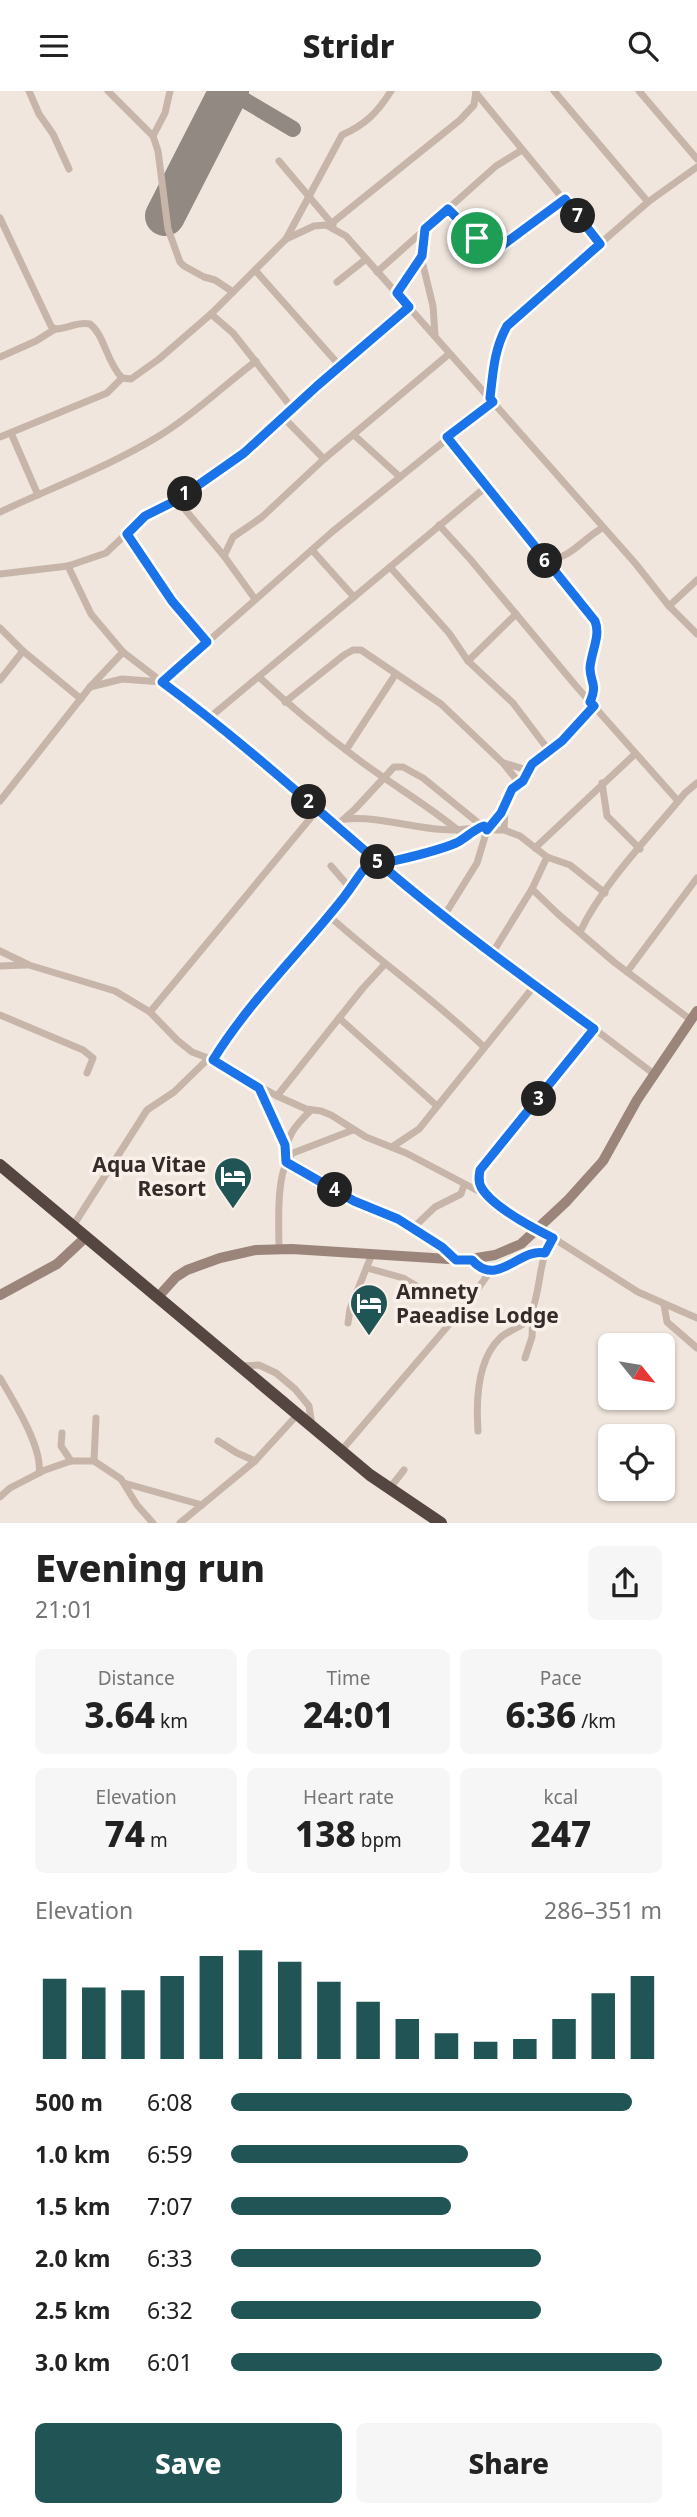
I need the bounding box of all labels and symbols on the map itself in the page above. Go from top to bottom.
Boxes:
pin: 7 [560,199,596,233]
pin [447,208,507,268]
pin: 1 [168,477,202,511]
pin: 6 [528,543,562,579]
pin: 2 [292,785,326,819]
pin: 5 [360,845,396,879]
pin: 3 [522,1081,556,1117]
place label: Aqua Vitae Resort [92,1150,206,1202]
hotel icon: Aqua Vitae Resort [212,1155,254,1210]
pin: 4 [318,1173,352,1207]
place label: Amnety Paeadise Lodge [396,1277,559,1329]
hotel icon: Amnety Paeadise Lodge [348,1282,390,1337]
north arrow [598,1333,676,1411]

